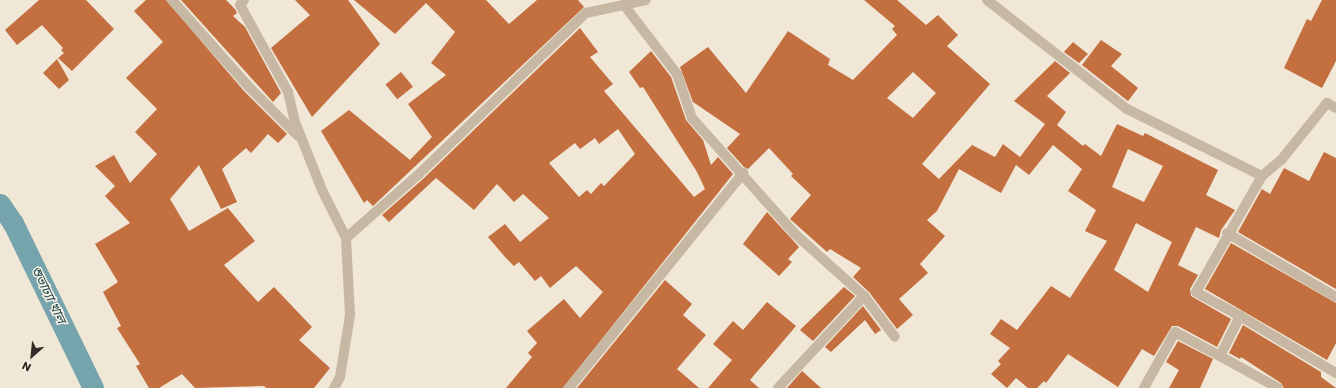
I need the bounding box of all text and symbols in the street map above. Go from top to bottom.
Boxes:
water label: শুভাঢ্যা খাল [27,264,69,326]
north arrow [12,336,52,376]
text: N [19,358,34,376]

